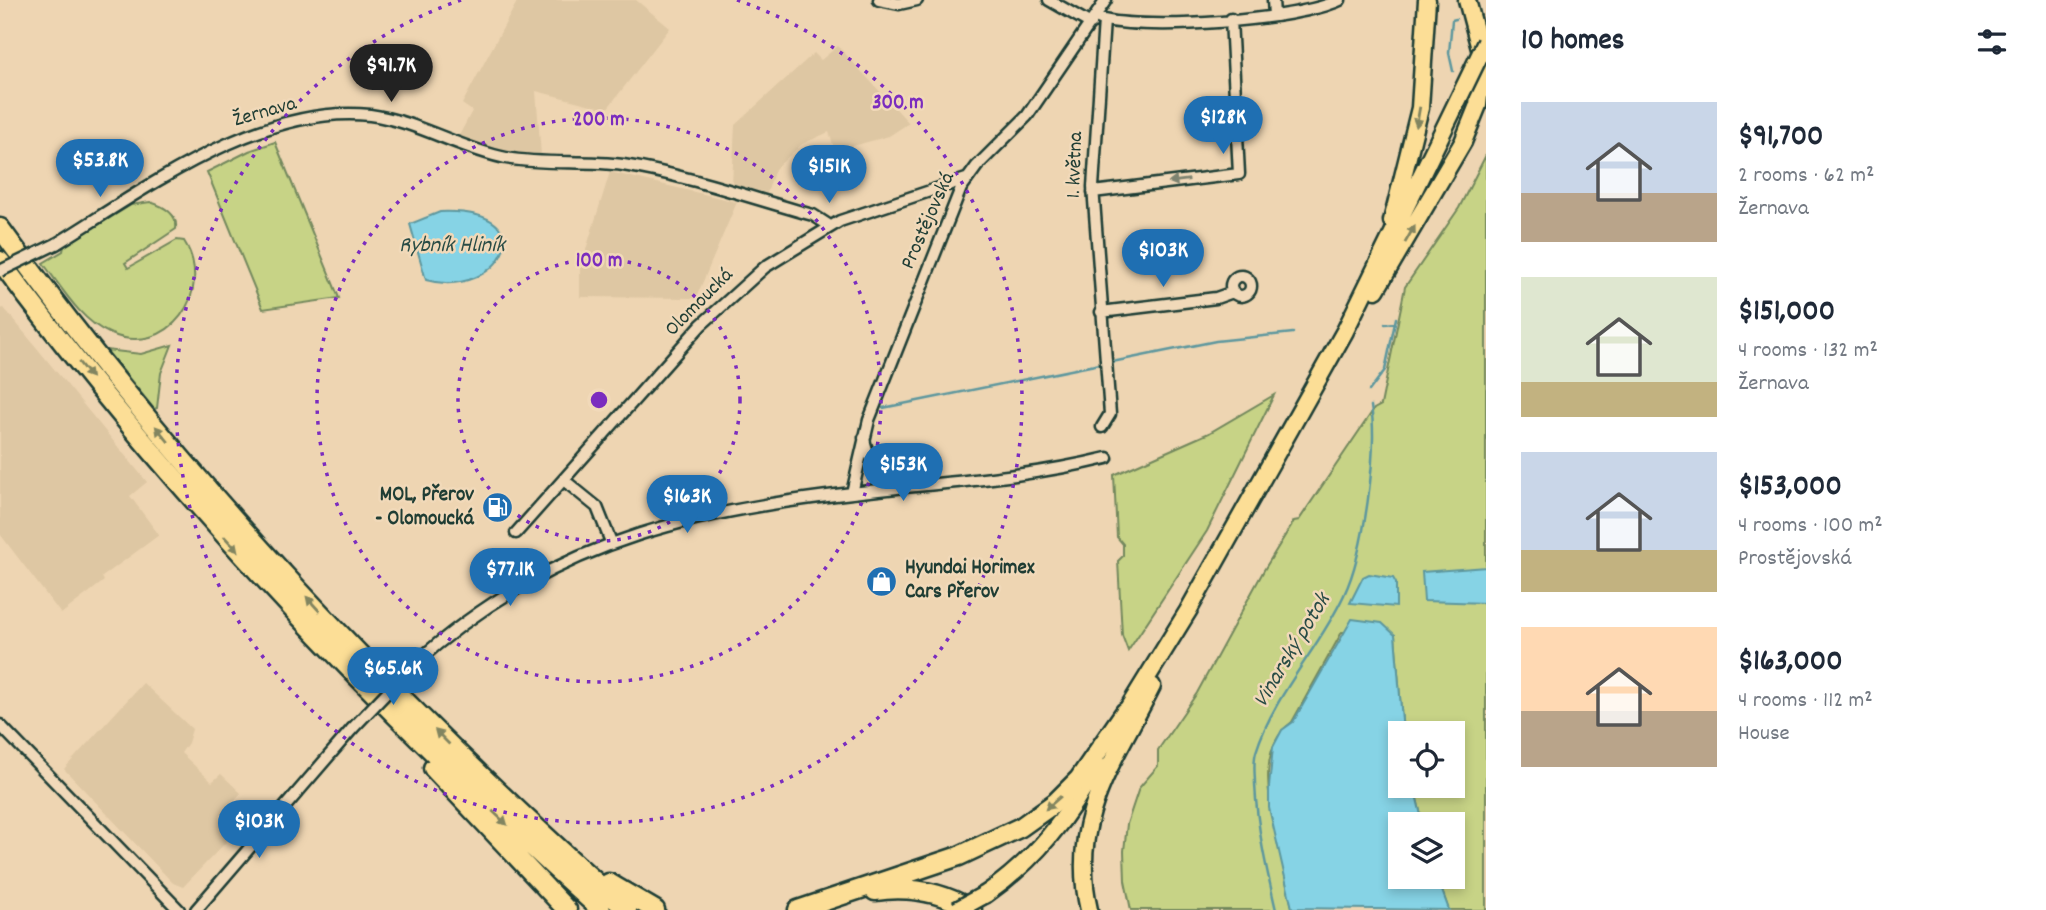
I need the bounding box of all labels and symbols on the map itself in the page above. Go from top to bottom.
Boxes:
pin: $91.7K [334,44,448,104]
street label: Žernava [230,89,301,136]
text: 300 m [872,89,924,119]
pin: $128K [1174,96,1272,156]
text: 200 m [573,106,625,136]
one-way arrow [1412,106,1423,128]
street label: 1. května [1060,130,1092,199]
pin: $53.8K [43,140,157,199]
pin: $151K [780,146,878,205]
street label: Prostějovská [894,167,964,275]
one-way arrow [1168,176,1190,187]
one-way arrow [1404,224,1416,243]
water label: Rybník Hliník [399,230,507,263]
pin: $103K [1114,230,1212,289]
text: 100 m [576,247,622,277]
street label: Olomoucká [659,261,742,344]
one-way arrow [77,361,92,379]
centre of rings [587,388,611,412]
one-way arrow [155,425,170,442]
pin: $153K [854,444,952,503]
pin: $163K [638,476,736,535]
place label: MOL, Přerov - Olomoucká [375,481,475,535]
fuel station icon: MOL, Přerov - Olomoucká [480,491,514,525]
one-way arrow [223,535,239,552]
pin: $77.1K [453,548,567,608]
place label: Hyundai Horimex Cars Přerov [905,554,1035,608]
shop icon: Hyundai Horimex Cars Přerov [865,564,899,598]
water label: Vinarský potok [1246,585,1341,714]
one-way arrow [305,596,321,613]
pin: $65.6K [336,648,450,707]
one-way arrow [434,730,451,746]
one-way arrow [1045,795,1062,810]
pin: $103K [210,800,308,860]
one-way arrow [491,810,509,826]

